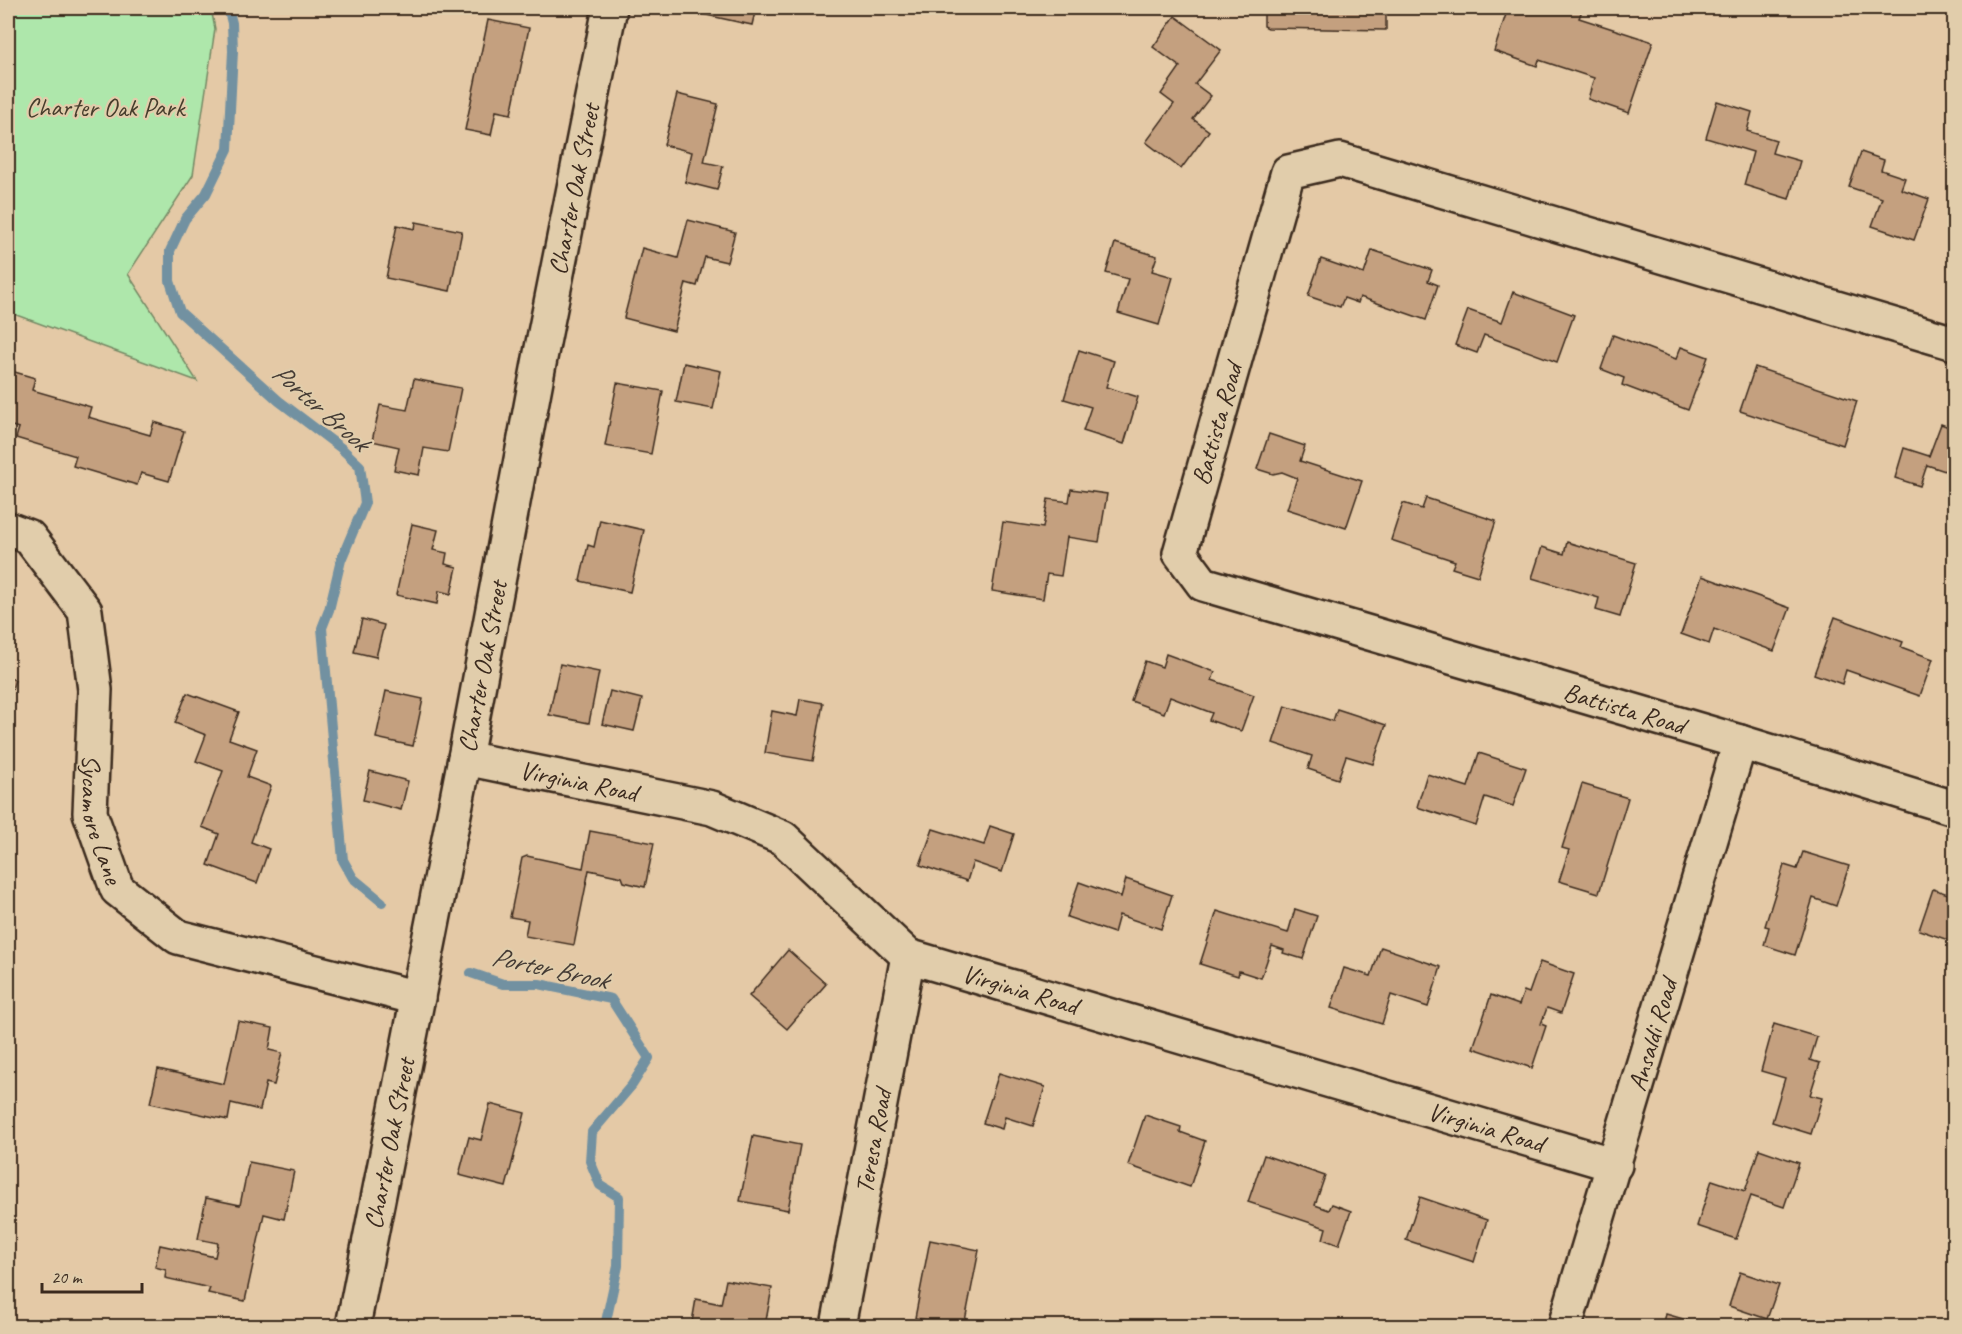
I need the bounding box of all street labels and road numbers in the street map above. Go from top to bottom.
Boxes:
street label: Charter Oak Street [541,99,607,277]
street label: Battista Road [1184,356,1251,489]
street label: Charter Oak Street [450,576,515,755]
street label: Battista Road [1560,675,1693,743]
street label: Virginia Road [517,753,644,810]
street label: Sycamore Lane [74,754,131,890]
street label: Virginia Road [958,956,1086,1023]
street label: Ansaldi Road [1620,971,1686,1095]
street label: Charter Oak Street [356,1053,422,1232]
street label: Teresa Road [847,1083,900,1196]
street label: Virginia Road [1424,1094,1552,1161]

